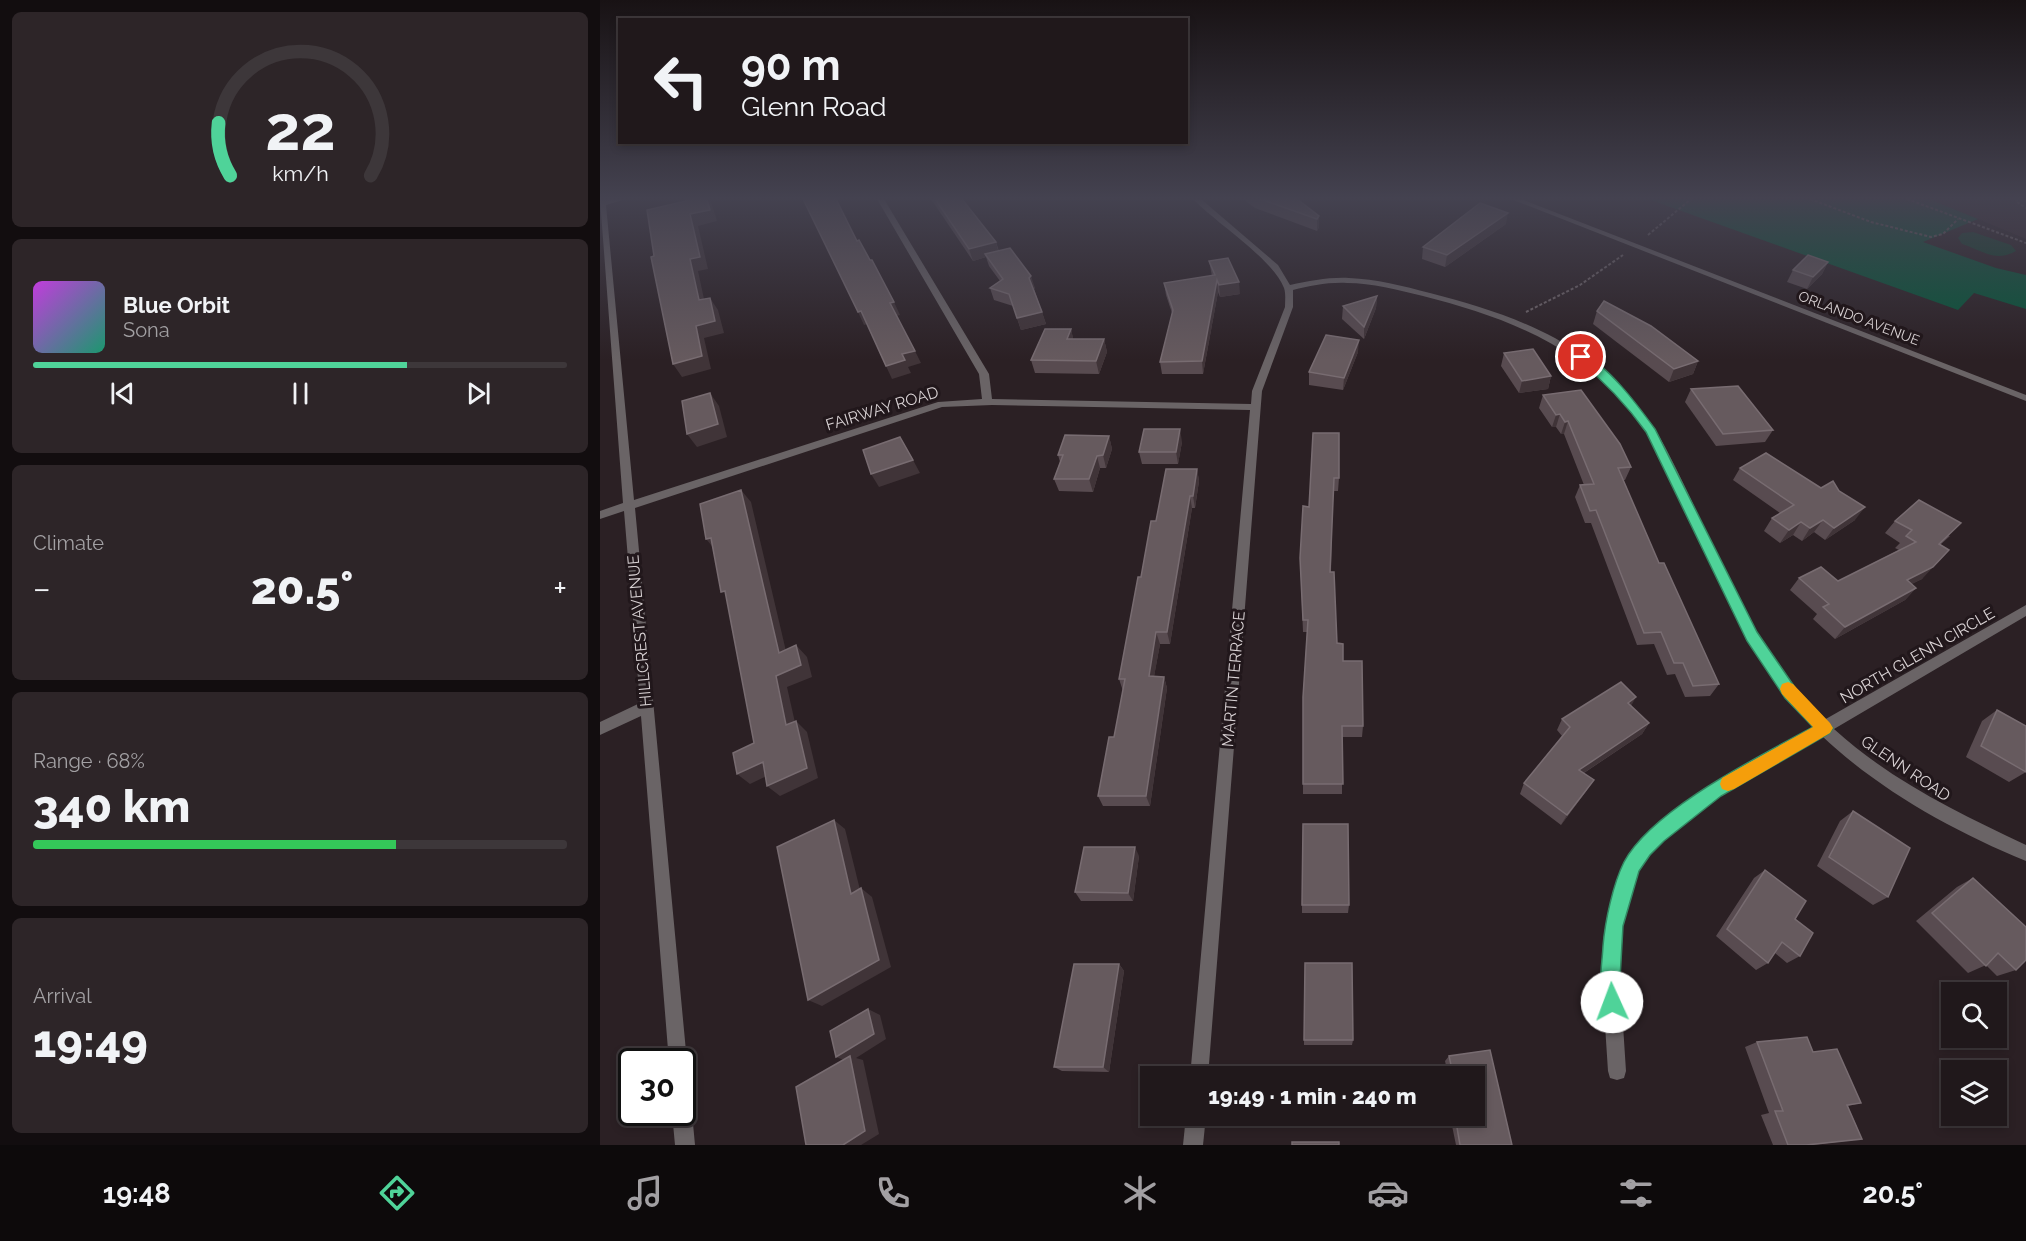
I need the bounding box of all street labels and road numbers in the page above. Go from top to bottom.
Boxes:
street label: ORLANDO AVENUE [1796,288,1922,348]
street label: FAIRWAY ROAD [823,382,941,435]
street label: HILLCREST AVENUE [623,554,656,708]
street label: NORTH GLENN CIRCLE [1837,603,1998,707]
street label: MARTIN TERRACE [1218,610,1249,748]
street label: GLENN ROAD [1857,732,1954,805]

